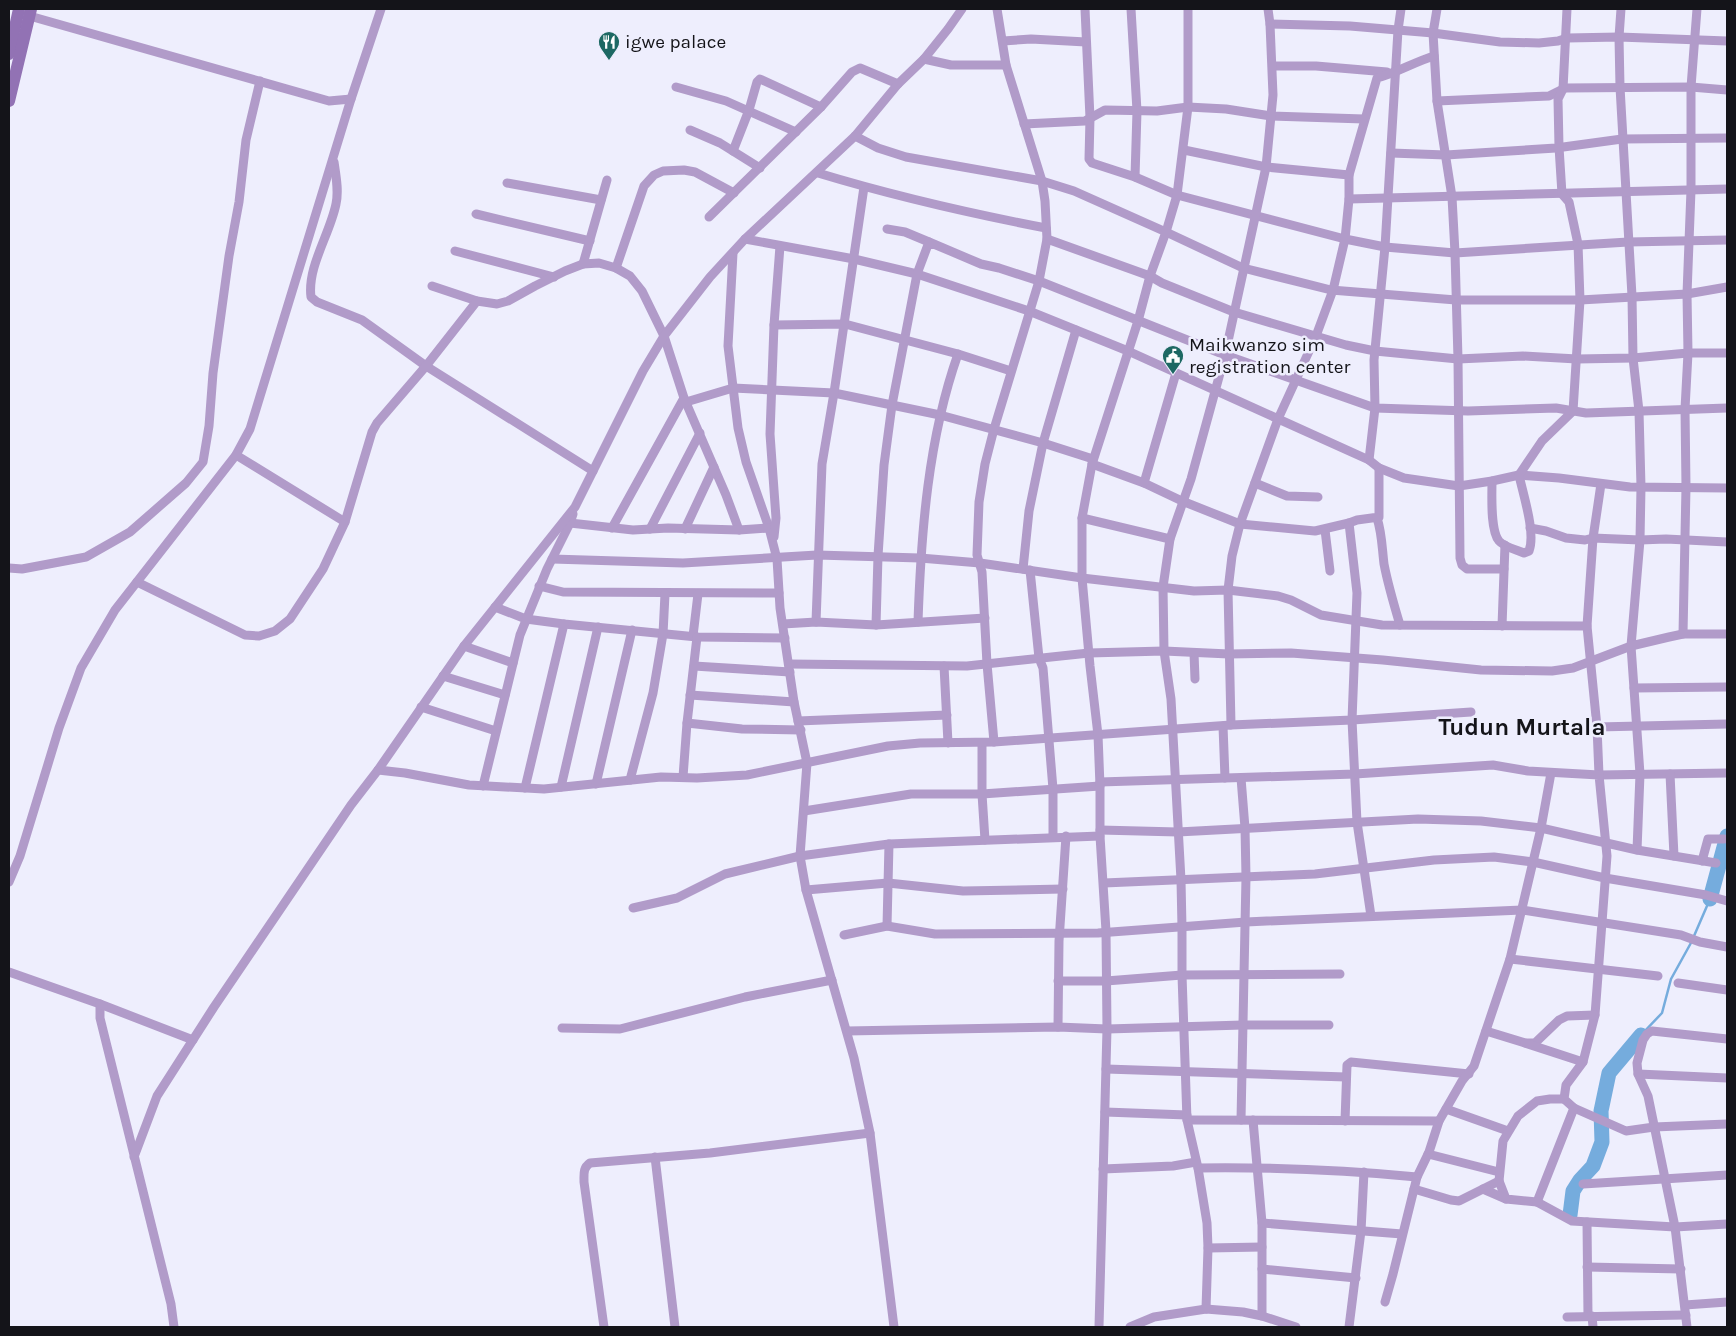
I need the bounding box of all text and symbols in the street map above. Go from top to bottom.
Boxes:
restaurant icon: igwe palace [597,30,621,61]
place label: igwe palace [625,31,726,53]
place label: Maikwanzo sim registration center [1189,334,1351,378]
public building icon: Maikwanzo sim registration center [1161,344,1185,375]
district label: Tudun Murtala [1439,713,1605,741]

